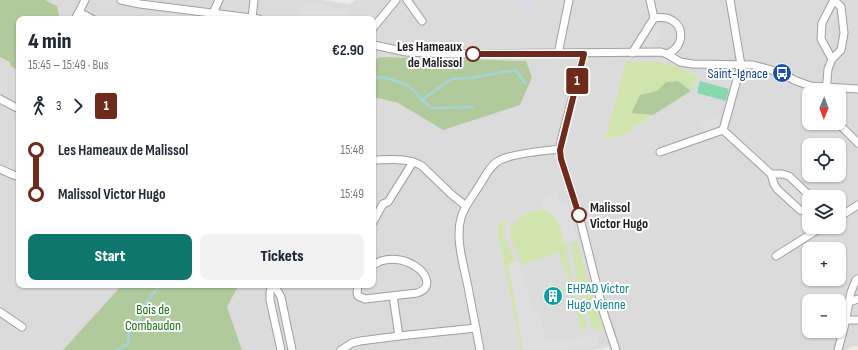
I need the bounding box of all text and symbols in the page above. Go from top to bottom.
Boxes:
text: 4 min [28,28,72,55]
place label: Les Hameaux de Malissol [397,38,462,71]
text: €2.90 [332,41,364,60]
marker: Les Hameaux de Malissol [465,46,481,62]
text: 15:45 – 15:49 · Bus [28,57,108,73]
bus stop icon: Saint-Ignace [771,62,793,84]
place label: Saint-Ignace [708,65,768,82]
line badge: 1 [564,68,590,94]
text: 1 [574,72,580,89]
north arrow [802,86,846,130]
map controls [802,86,846,338]
icon: walk [28,95,50,117]
icon: forward [67,95,89,117]
text: 1 [103,97,109,114]
text: 3 [56,98,61,114]
button: locate [802,138,846,182]
text: Les Hameaux de Malissol [58,141,188,160]
text: 15:48 [341,142,364,158]
text: Malissol Victor Hugo [58,185,166,204]
text: 15:49 [341,186,364,202]
button: layers [802,190,846,234]
place label: Malissol Victor Hugo [590,199,648,232]
marker: Malissol Victor Hugo [571,207,587,223]
button: Start [28,234,192,280]
button: Tickets [200,234,364,280]
button: + [802,242,846,286]
place label: EHPAD Victor Hugo Vienne [567,280,629,313]
building icon: EHPAD Victor Hugo Vienne [542,285,564,307]
button: − [802,294,846,338]
park label: Bois de Combaudon [125,301,181,334]

